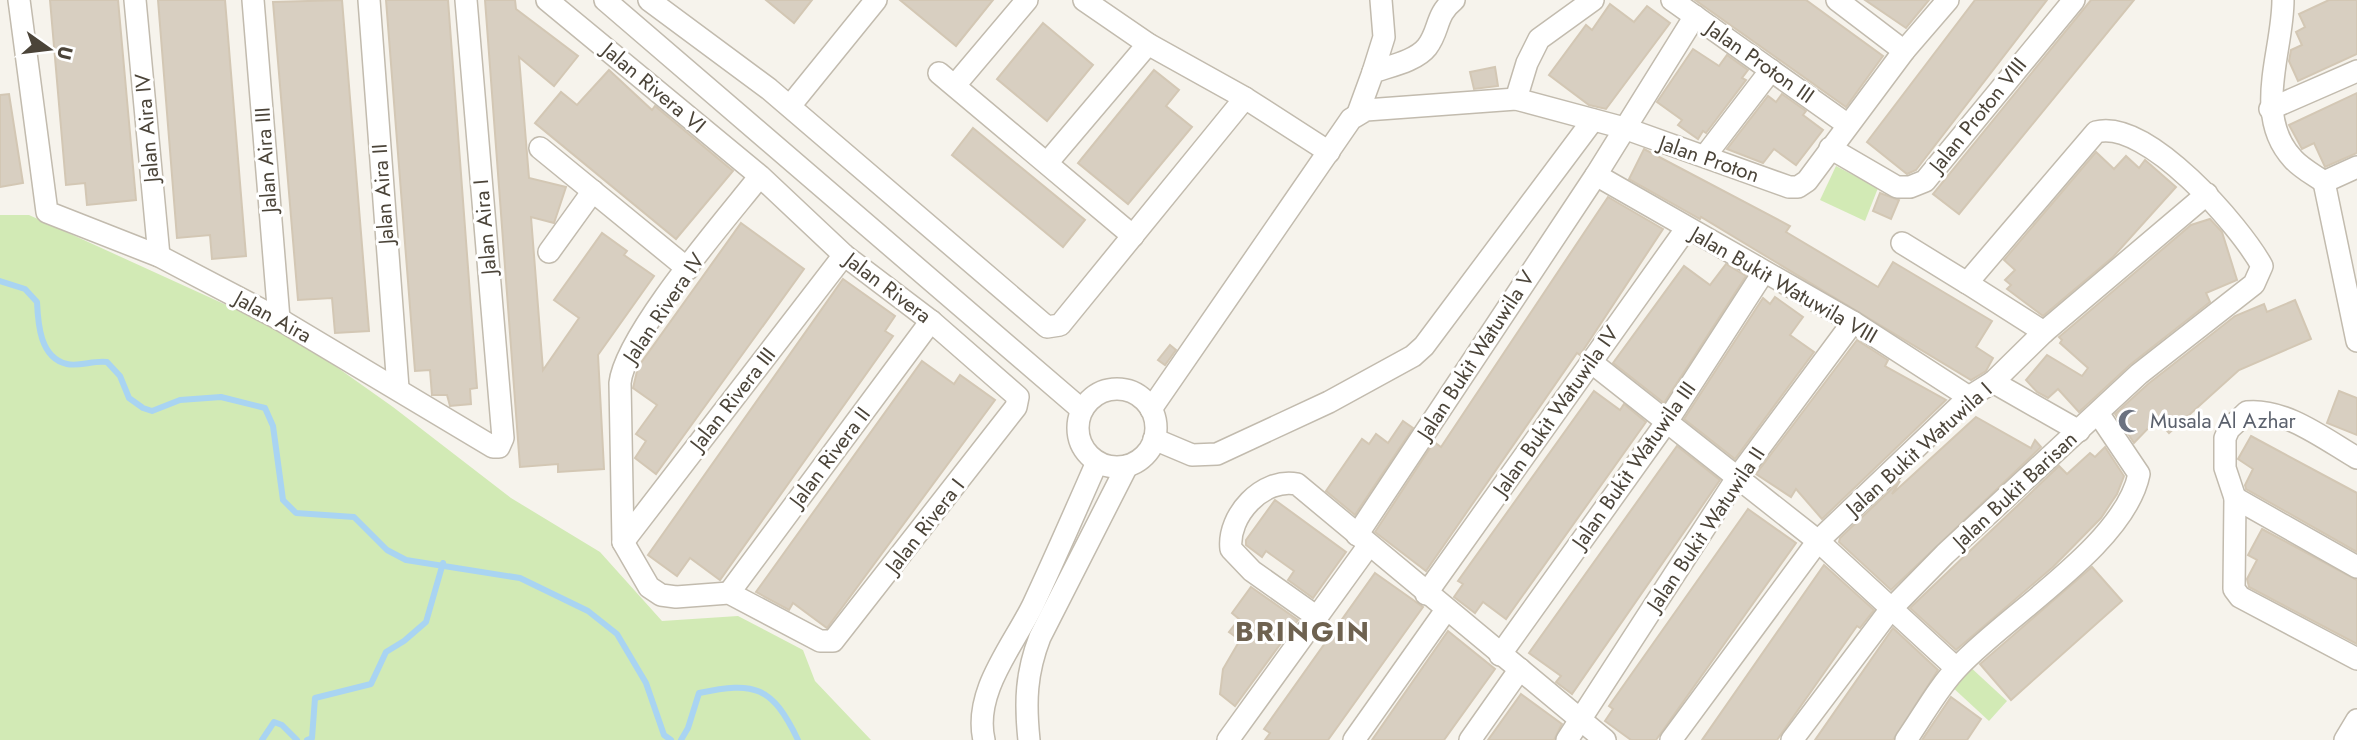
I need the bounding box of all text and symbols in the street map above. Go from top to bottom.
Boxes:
street label: Jalan Proton III [1697,12,1820,110]
north arrow [14,14,84,84]
street label: Jalan Rivera VI [593,34,712,140]
text: U [50,43,80,63]
street label: Jalan Proton VIII [1920,51,2034,181]
street label: Jalan Aira IV [127,72,167,187]
street label: Jalan Aira III [247,106,285,217]
street label: Jalan Proton [1652,127,1763,190]
street label: Jalan Aira II [365,143,402,248]
street label: Jalan Aira I [466,178,504,279]
street label: Jalan Bukit Watuwila VIII [1682,218,1883,351]
street label: Jalan Rivera [836,244,938,331]
street label: Jalan Rivera IV [614,247,712,372]
street label: Jalan Bukit Watuwila V [1408,265,1542,448]
street label: Jalan Aira [226,282,317,350]
street label: Jalan Bukit Watuwila IV [1484,320,1626,504]
street label: Jalan Rivera III [681,341,783,459]
street label: Jalan Bukit Watuwila I [1837,375,1999,525]
street label: Jalan Bukit Watuwila III [1563,376,1703,557]
street label: Jalan Rivera II [781,401,878,516]
place label: Musala Al Azhar [2150,406,2297,436]
mosque icon: Musala Al Azhar [2116,407,2144,435]
street label: Jalan Bukit Barisan [1944,424,2084,558]
street label: Jalan Bukit Watuwila II [1638,441,1772,620]
street label: Jalan Rivera I [877,472,972,582]
district label: BRINGIN [1235,611,1371,652]

